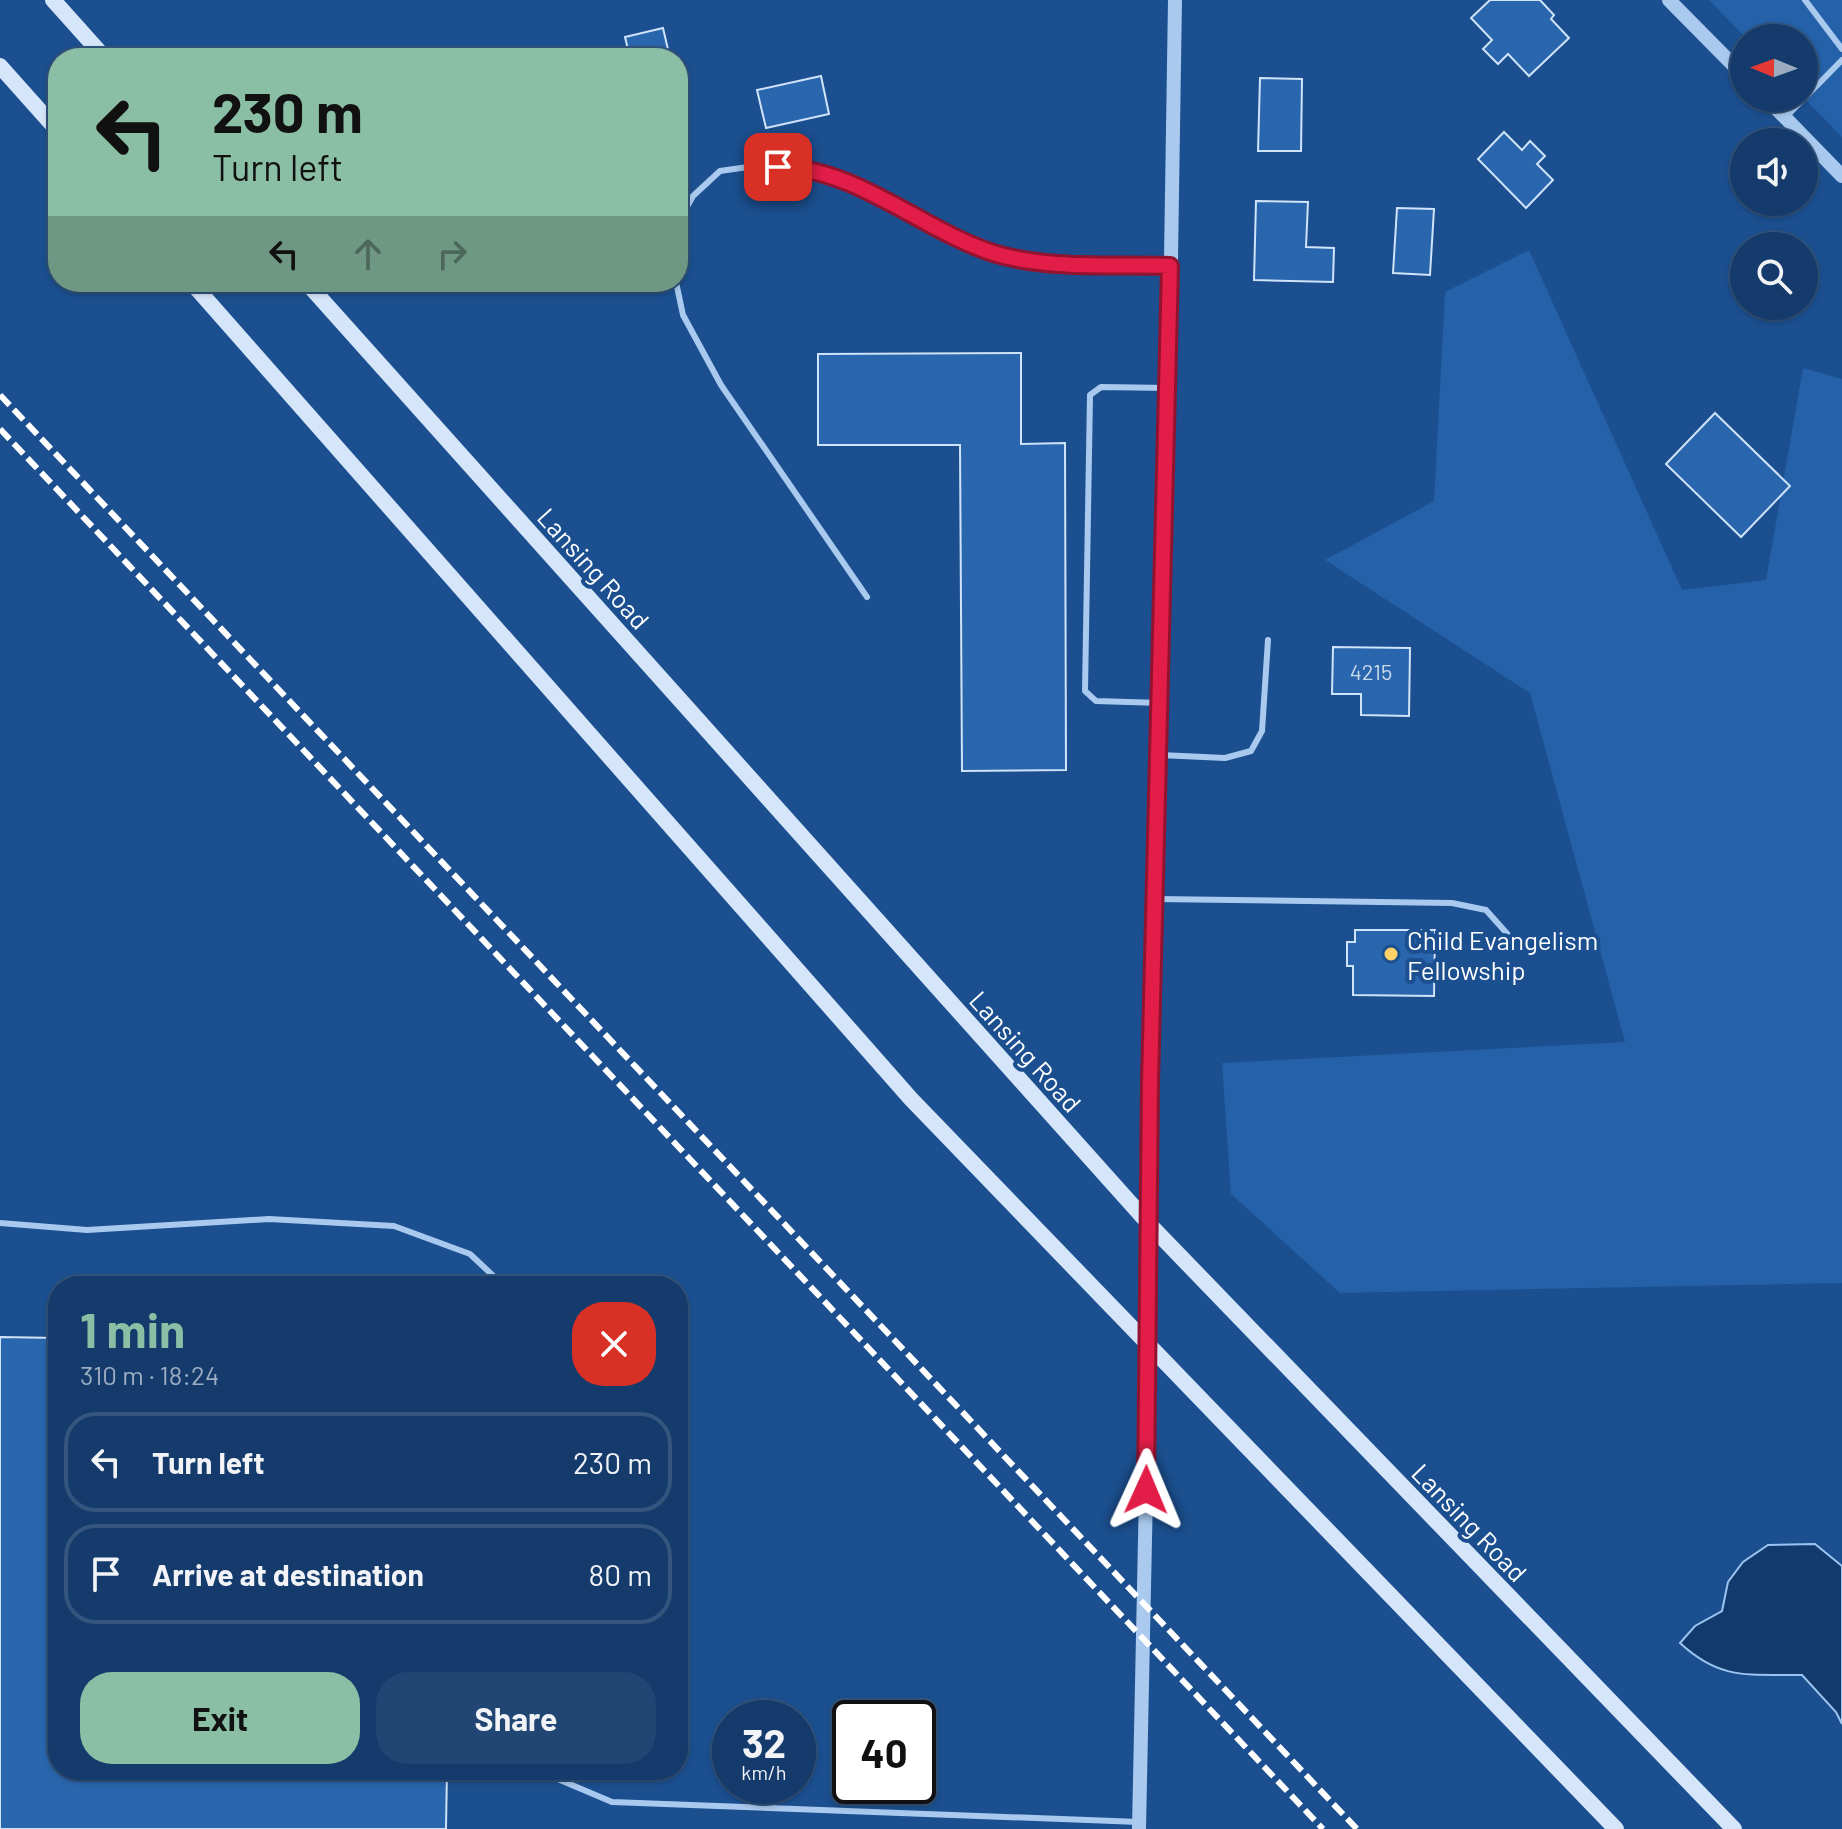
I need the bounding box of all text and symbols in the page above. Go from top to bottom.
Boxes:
north arrow [1730,24,1818,112]
map controls [1730,24,1818,320]
text: 230 m [212,77,363,144]
icon: left [80,80,184,184]
button: sound [1730,128,1818,216]
pin [744,133,812,201]
text: Turn left [212,145,343,188]
icon: arrive [756,145,800,189]
icon: left [262,232,306,276]
icon: ahead [346,232,390,276]
icon: right [430,232,474,276]
button: search [1730,232,1818,320]
street label: Lansing Road [532,501,656,635]
house number: 4215 [1350,658,1392,684]
place label: Child Evangelism Fellowship [1407,924,1598,985]
marker: Child Evangelism Fellowship [1382,945,1400,963]
street label: Lansing Road [964,984,1088,1118]
text: 1 min [80,1300,185,1358]
button: close [572,1302,656,1386]
text: 310 m · 18:24 [80,1359,219,1390]
icon: left [84,1440,128,1484]
text: Turn left [152,1444,265,1480]
text: 230 m [573,1444,652,1480]
position arrow [1104,1448,1188,1532]
street label: Lansing Road [1406,1457,1534,1587]
icon: arrive [84,1552,128,1596]
text: Arrive at destination [152,1556,424,1592]
text: 80 m [589,1556,652,1592]
button: Exit [80,1672,360,1764]
button: Share [376,1672,656,1764]
speed limit sign: 40 [832,1700,936,1804]
text: 32 [742,1718,786,1766]
text: km/h [741,1760,787,1784]

